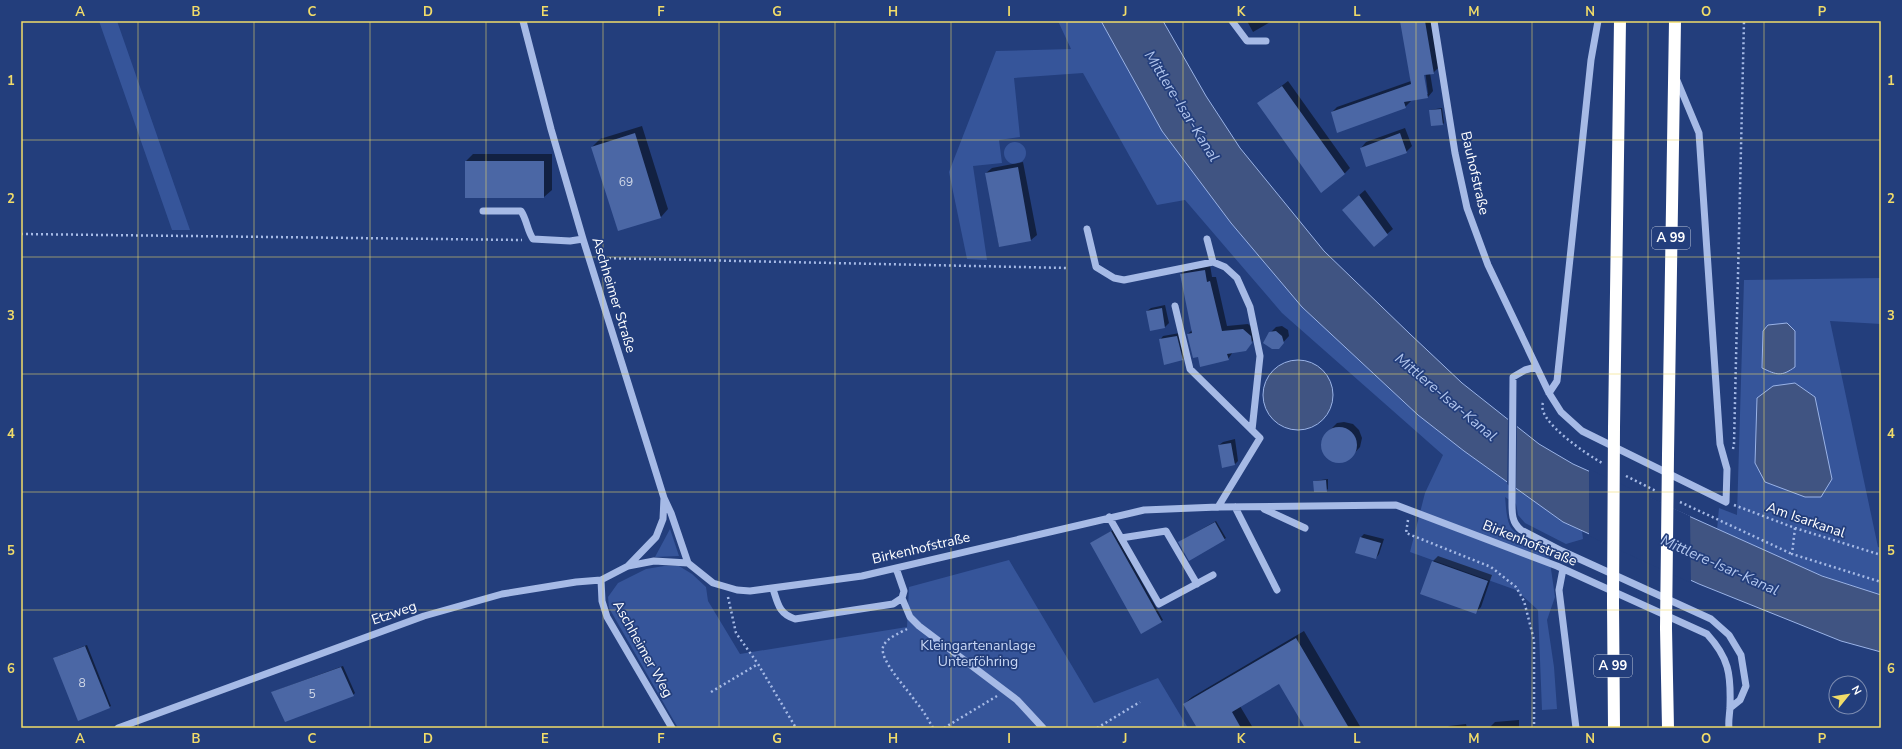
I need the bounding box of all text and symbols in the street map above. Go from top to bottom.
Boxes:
text: A [75,3,85,21]
text: B [192,3,201,21]
text: C [308,3,317,21]
text: D [423,3,433,21]
text: E [541,3,549,21]
text: F [657,3,665,21]
text: G [772,3,782,21]
text: H [888,3,898,21]
text: I [1007,3,1011,21]
text: J [1122,3,1127,21]
text: K [1237,3,1246,21]
text: L [1353,3,1361,21]
text: M [1468,3,1480,21]
text: N [1585,3,1595,21]
text: O [1701,3,1711,21]
text: P [1818,3,1827,21]
water label: Mittlere-Isar-Kanal [1140,47,1224,165]
text: 1 [7,72,15,90]
text: 1 [1887,72,1895,90]
street label: Bauhofstraße [1456,129,1494,217]
house number: 69 [619,174,633,190]
text: 2 [7,190,15,208]
text: 2 [1887,190,1895,208]
road number: A 99 [1652,227,1690,249]
street label: Aschheimer Straße [587,235,641,355]
text: 3 [7,307,15,325]
text: 3 [1887,307,1895,325]
water label: Mittlere-Isar-Kanal [1391,348,1501,446]
text: 4 [7,425,15,443]
text: 4 [1887,425,1895,443]
street label: Am Isarkanal [1764,498,1849,543]
street label: Birkenhofstraße [1480,515,1580,571]
street label: Birkenhofstraße [870,527,972,569]
water label: Mittlere-Isar-Kanal [1658,530,1782,600]
text: 5 [7,542,15,560]
text: 5 [1887,542,1895,560]
street label: Etzweg [369,596,419,630]
street label: Aschheimer Weg [608,597,678,701]
park label: Kleingartenanlage Unterföhring [920,636,1036,671]
road number: A 99 [1594,655,1632,677]
text: 6 [7,660,15,678]
text: 6 [1887,660,1895,678]
house number: 8 [78,675,86,691]
north arrow [1828,675,1868,715]
text: N [1848,683,1865,698]
house number: 5 [308,686,316,702]
text: A [75,730,85,748]
text: B [192,730,201,748]
text: C [308,730,317,748]
text: D [423,730,433,748]
text: E [541,730,549,748]
text: F [657,730,665,748]
text: G [772,730,782,748]
text: H [888,730,898,748]
text: I [1007,730,1011,748]
text: J [1122,730,1127,748]
text: K [1237,730,1246,748]
text: L [1353,730,1361,748]
text: M [1468,730,1480,748]
text: N [1585,730,1595,748]
text: O [1701,730,1711,748]
text: P [1818,730,1827,748]

